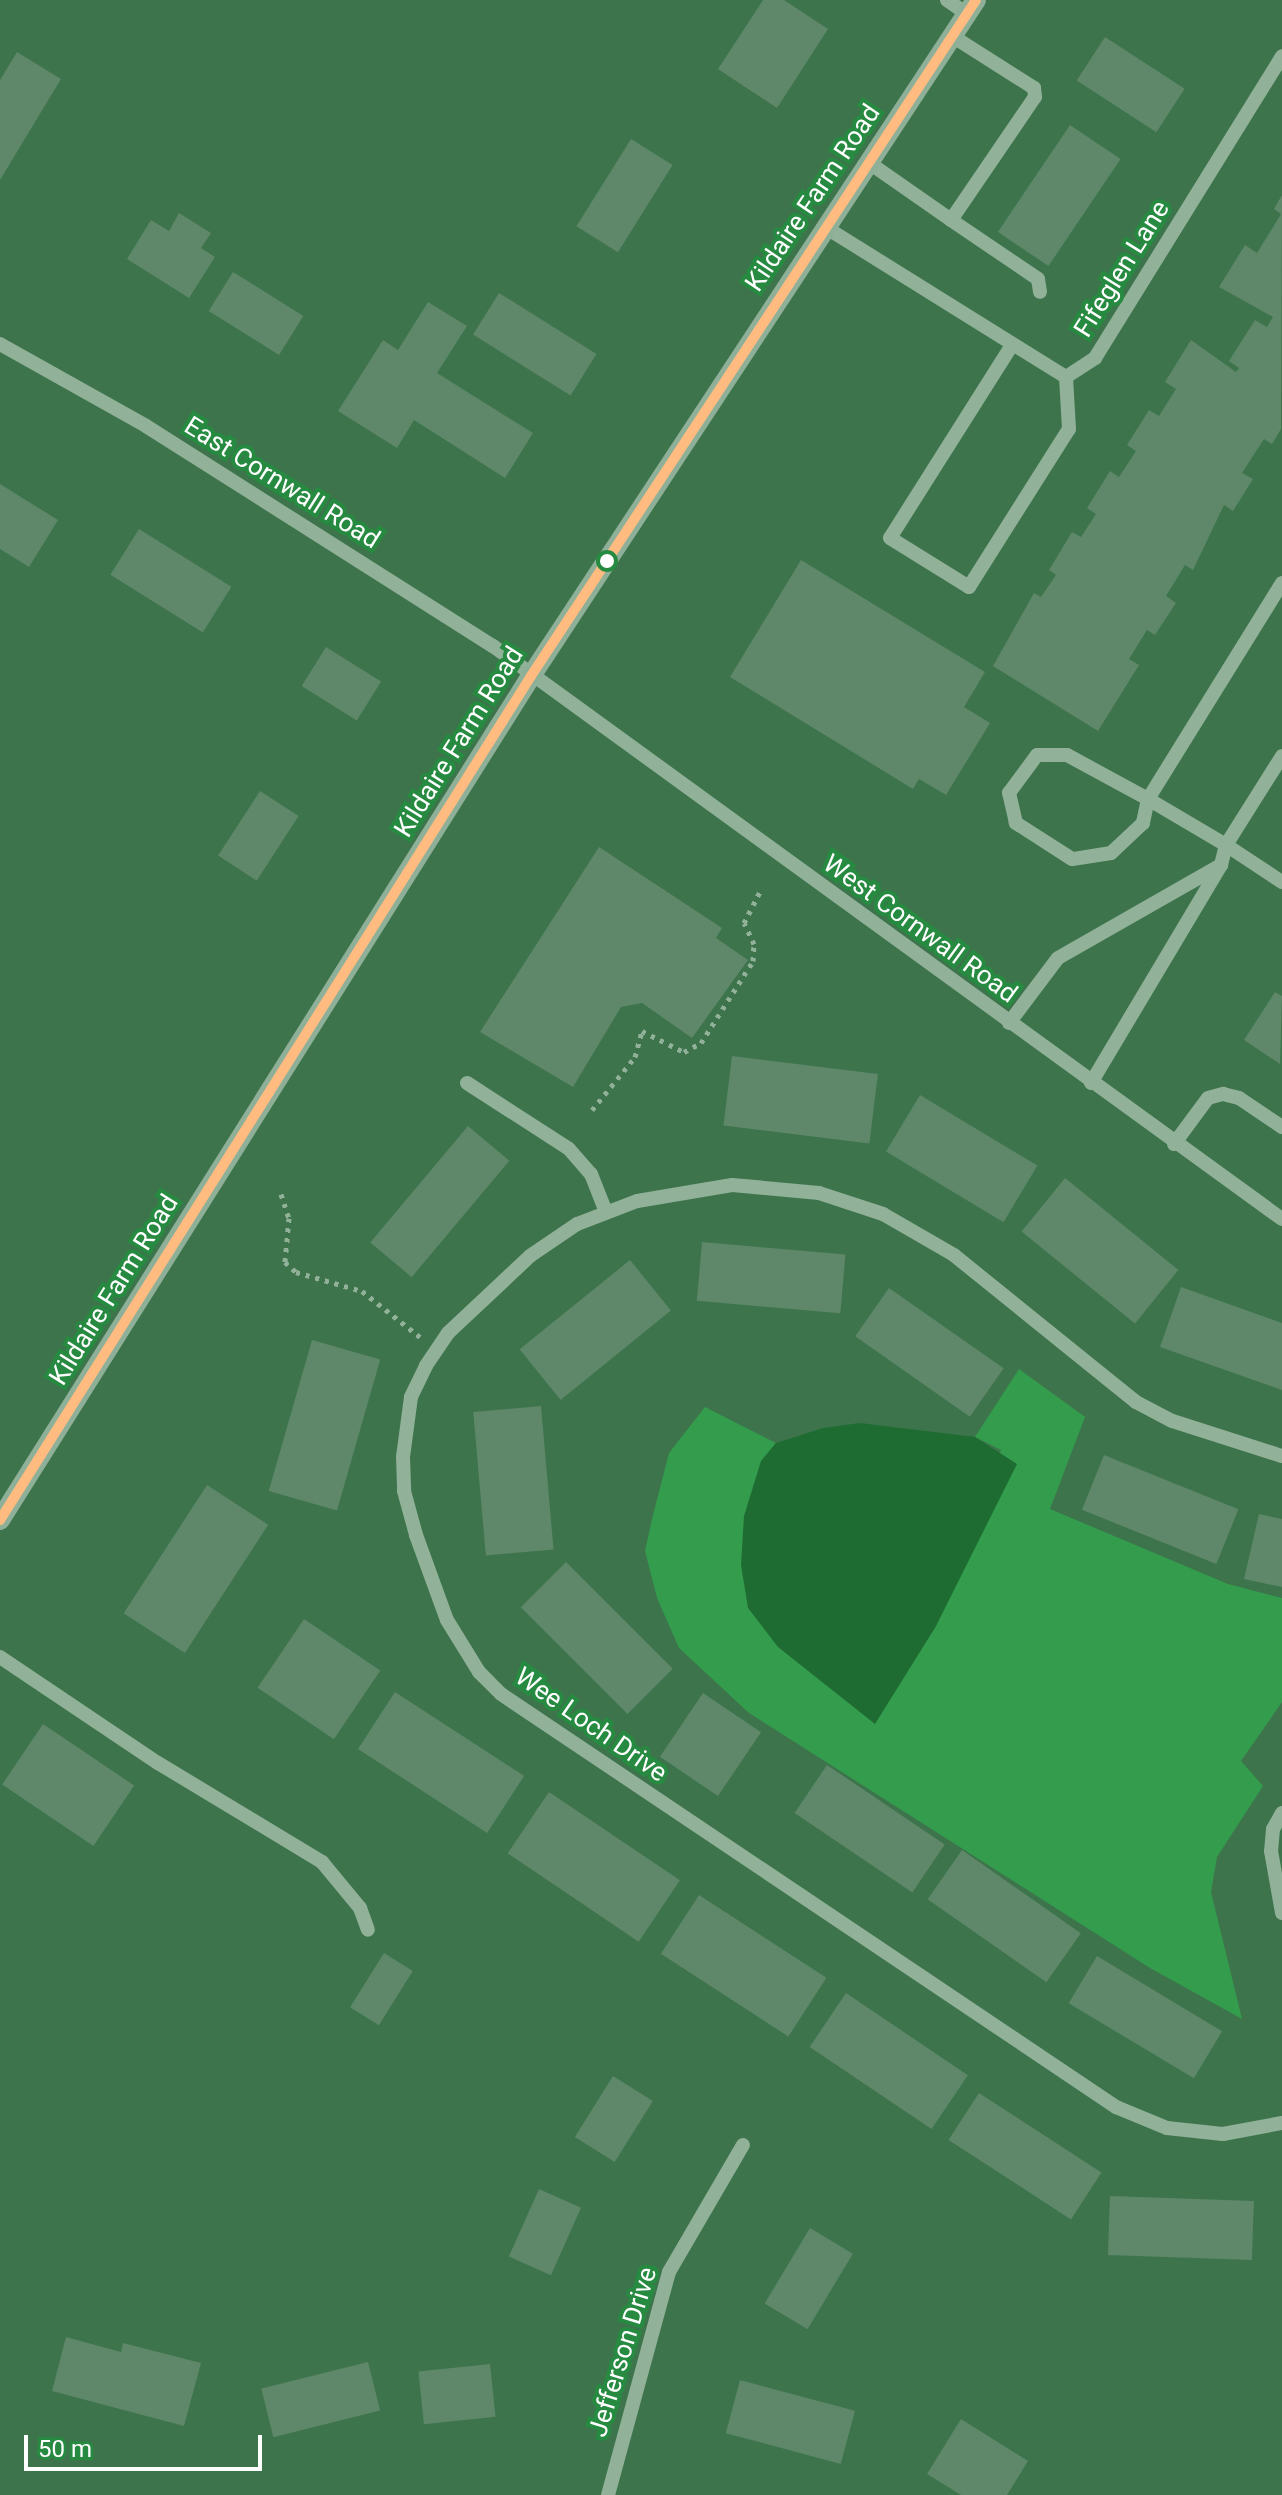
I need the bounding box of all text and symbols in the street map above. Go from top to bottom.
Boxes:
street label: Kildaire Farm Road [739,99,887,297]
street label: Fifeglen Lane [1068,195,1176,343]
street label: East Cornwall Road [178,410,386,556]
unlabelled marker [599,553,615,569]
street label: Kildaire Farm Road [388,641,530,843]
street label: West Cornwall Road [817,848,1023,1010]
street label: Kildaire Farm Road [43,1189,185,1391]
street label: Wee Loch Drive [509,1661,673,1789]
street label: Jefferson Drive [582,2263,664,2441]
scale bar [28,2419,266,2469]
text: 50 m [38,2435,92,2463]

